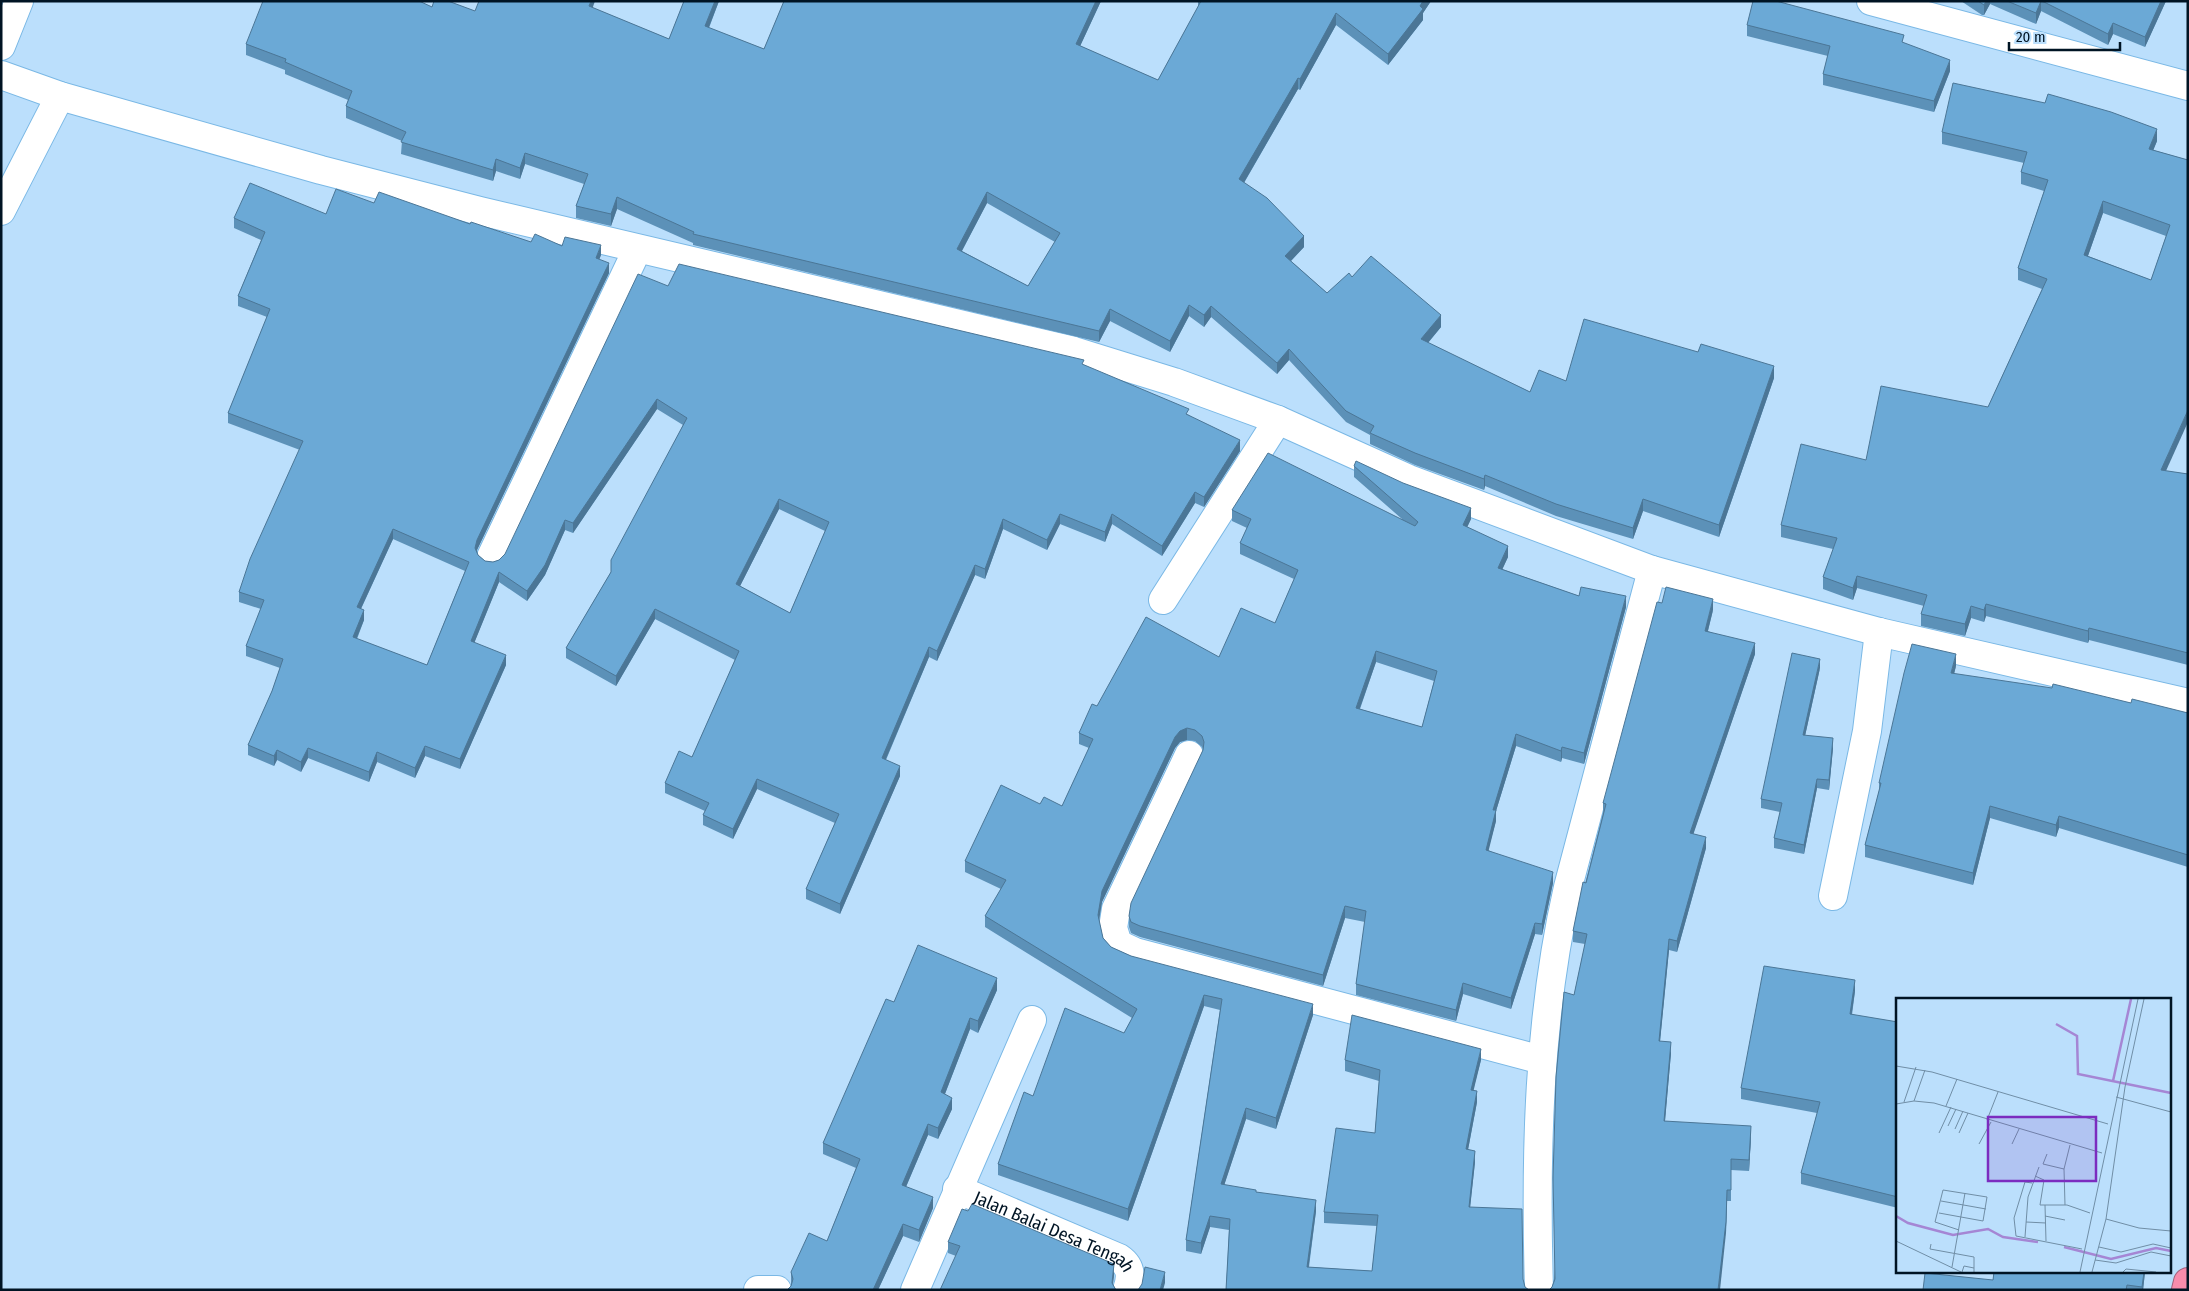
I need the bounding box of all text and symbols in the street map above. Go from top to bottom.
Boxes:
scale bar [2009,20,2120,52]
text: 20 m [2016,28,2046,46]
inset map [1896,998,2172,1274]
street label: Jalan Balai Desa Tengah [970,1186,1139,1276]

